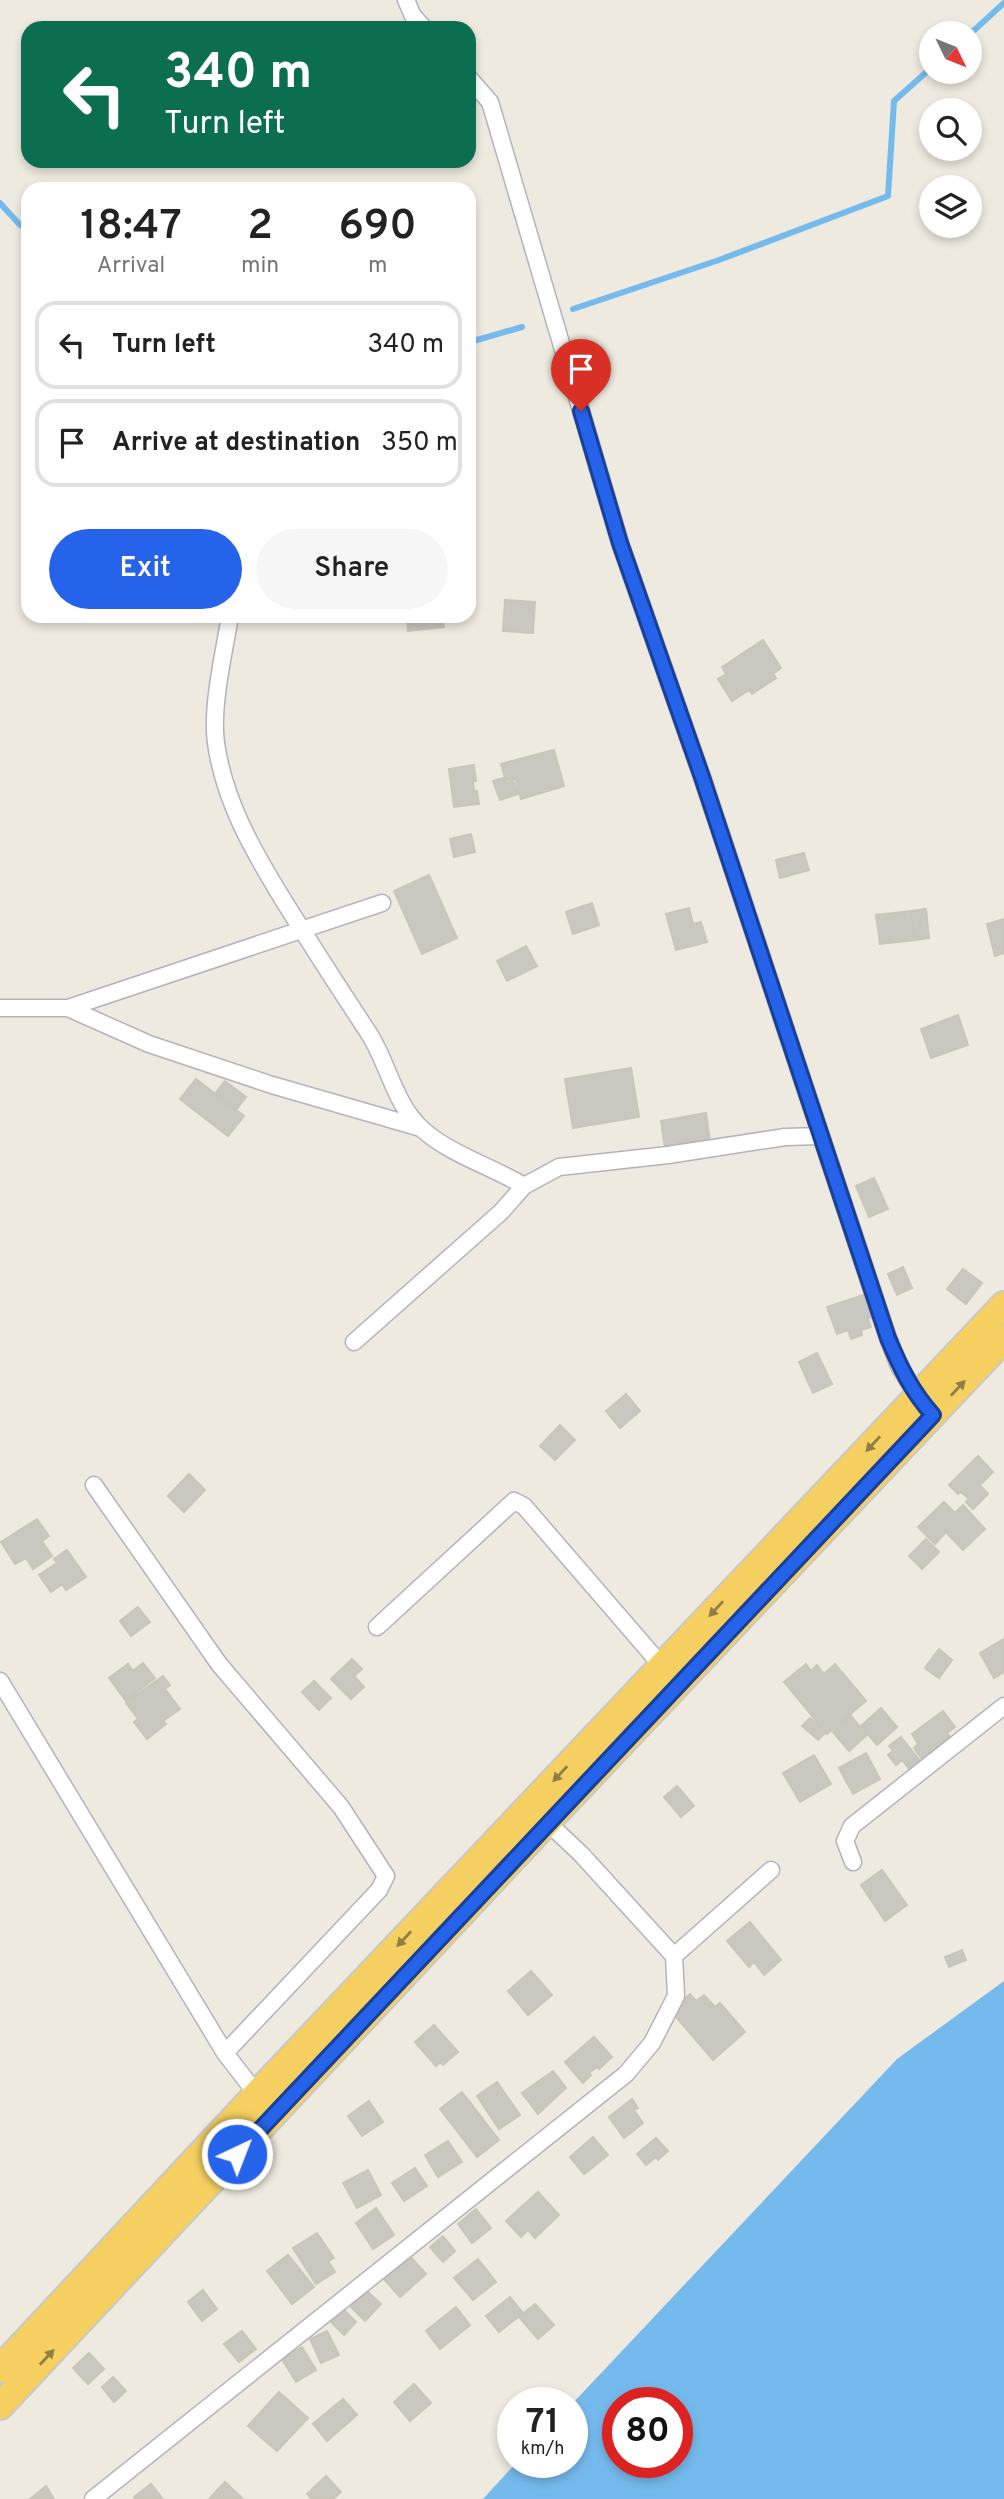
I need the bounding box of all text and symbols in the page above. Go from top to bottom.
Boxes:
north arrow [919,21,982,84]
map controls [919,21,982,238]
text: 340 m [164,44,312,106]
icon: left [49,49,140,140]
button: search [919,98,982,161]
text: Turn left [164,105,285,145]
button: layers [919,175,982,238]
text: 18:47 [80,201,182,254]
text: 2 [247,201,273,254]
text: 690 [339,201,417,254]
text: Arrival [97,252,165,281]
text: min [241,252,279,281]
text: m [368,252,387,281]
icon: left [53,326,91,364]
text: Turn left [112,329,216,362]
text: 340 m [367,329,444,362]
pin [551,339,611,411]
icon: arrive [562,350,600,388]
icon: arrive [53,424,91,462]
text: Arrive at destination [112,427,360,460]
text: 350 m [381,427,458,460]
button: Exit [49,529,242,609]
button: Share [256,529,448,609]
one-way arrow [950,1379,966,1397]
one-way arrow [864,1435,881,1452]
one-way arrow [709,1600,725,1617]
one-way arrow [552,1765,568,1783]
one-way arrow [396,1930,412,1947]
position arrow [200,2117,274,2191]
one-way arrow [38,2349,54,2366]
speed limit sign: 80 [602,2387,693,2478]
text: 71 [526,2401,559,2445]
text: km/h [521,2438,564,2461]

